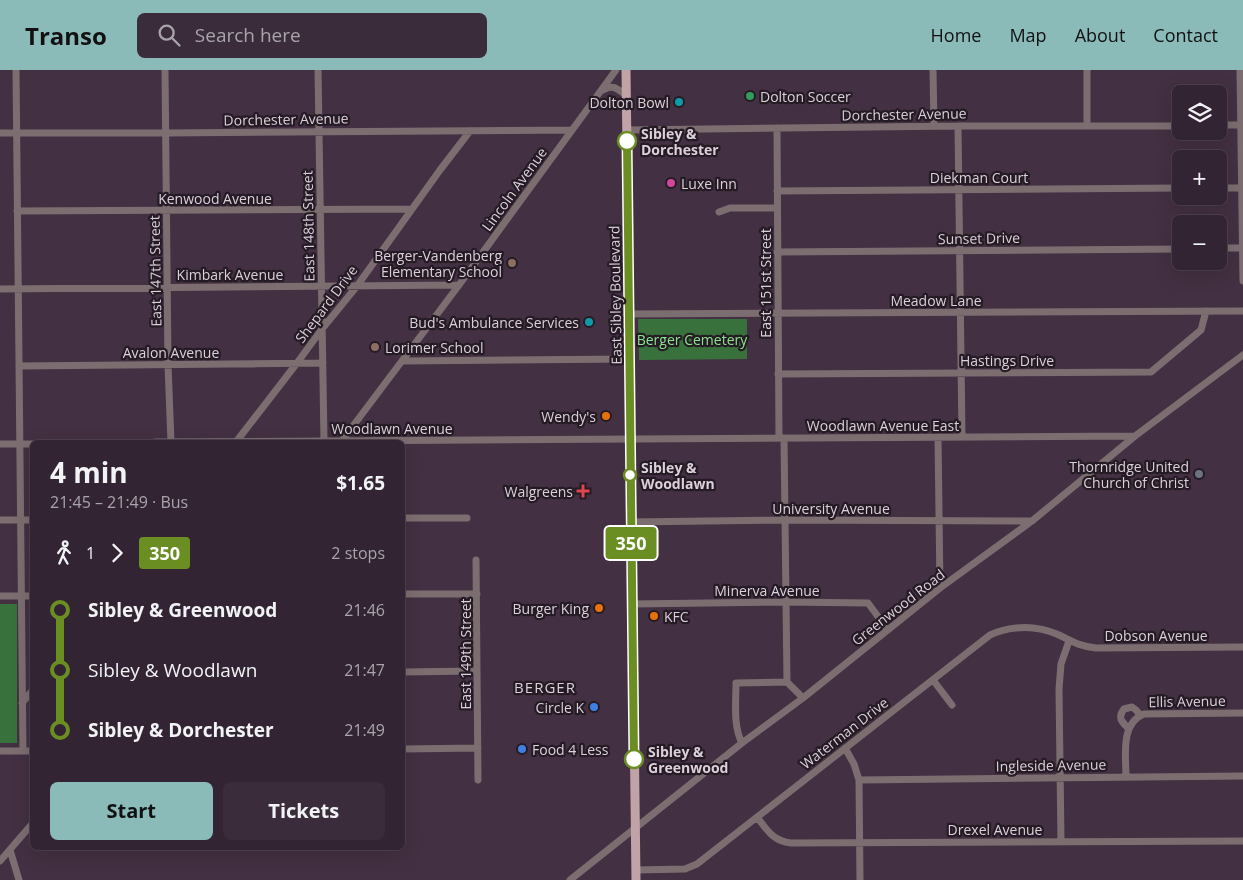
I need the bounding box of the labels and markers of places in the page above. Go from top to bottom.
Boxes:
place label: Dolton Soccer [760,87,851,106]
marker: Dolton Soccer [744,90,756,102]
place label: Dolton Bowl [589,93,669,112]
marker: Dolton Bowl [673,96,685,108]
place label: Sibley & Dorchester [641,124,719,159]
marker: Sibley & Dorchester [617,131,637,151]
place label: Luxe Inn [681,174,737,193]
marker: Luxe Inn [665,177,677,189]
place label: Berger-Vandenberg Elementary School [374,246,502,281]
marker: Berger-Vandenberg Elementary School [506,257,518,269]
place label: Bud's Ambulance Services [409,313,579,332]
marker: Bud's Ambulance Services [583,316,595,328]
place label: Lorimer School [385,338,484,357]
marker: Lorimer School [369,341,381,353]
place label: Wendy's [541,407,596,426]
marker: Wendy's [600,410,612,422]
place label: Thornridge United Church of Christ [1069,457,1189,492]
place label: Sibley & Woodlawn [641,458,715,493]
marker: Sibley & Woodlawn [623,468,637,482]
marker: Thornridge United Church of Christ [1193,468,1205,480]
place label: Walgreens [504,482,573,501]
marker: Walgreens [577,485,589,497]
place label: Burger King [513,599,589,618]
marker: Burger King [593,602,605,614]
place label: KFC [664,607,689,626]
marker: KFC [648,610,660,622]
place label: Circle K [536,698,584,717]
marker: Circle K [588,701,600,713]
place label: Food 4 Less [532,740,609,759]
place label: Sibley & Greenwood [648,742,728,777]
marker: Food 4 Less [516,743,528,755]
marker: Sibley & Greenwood [624,749,644,769]

